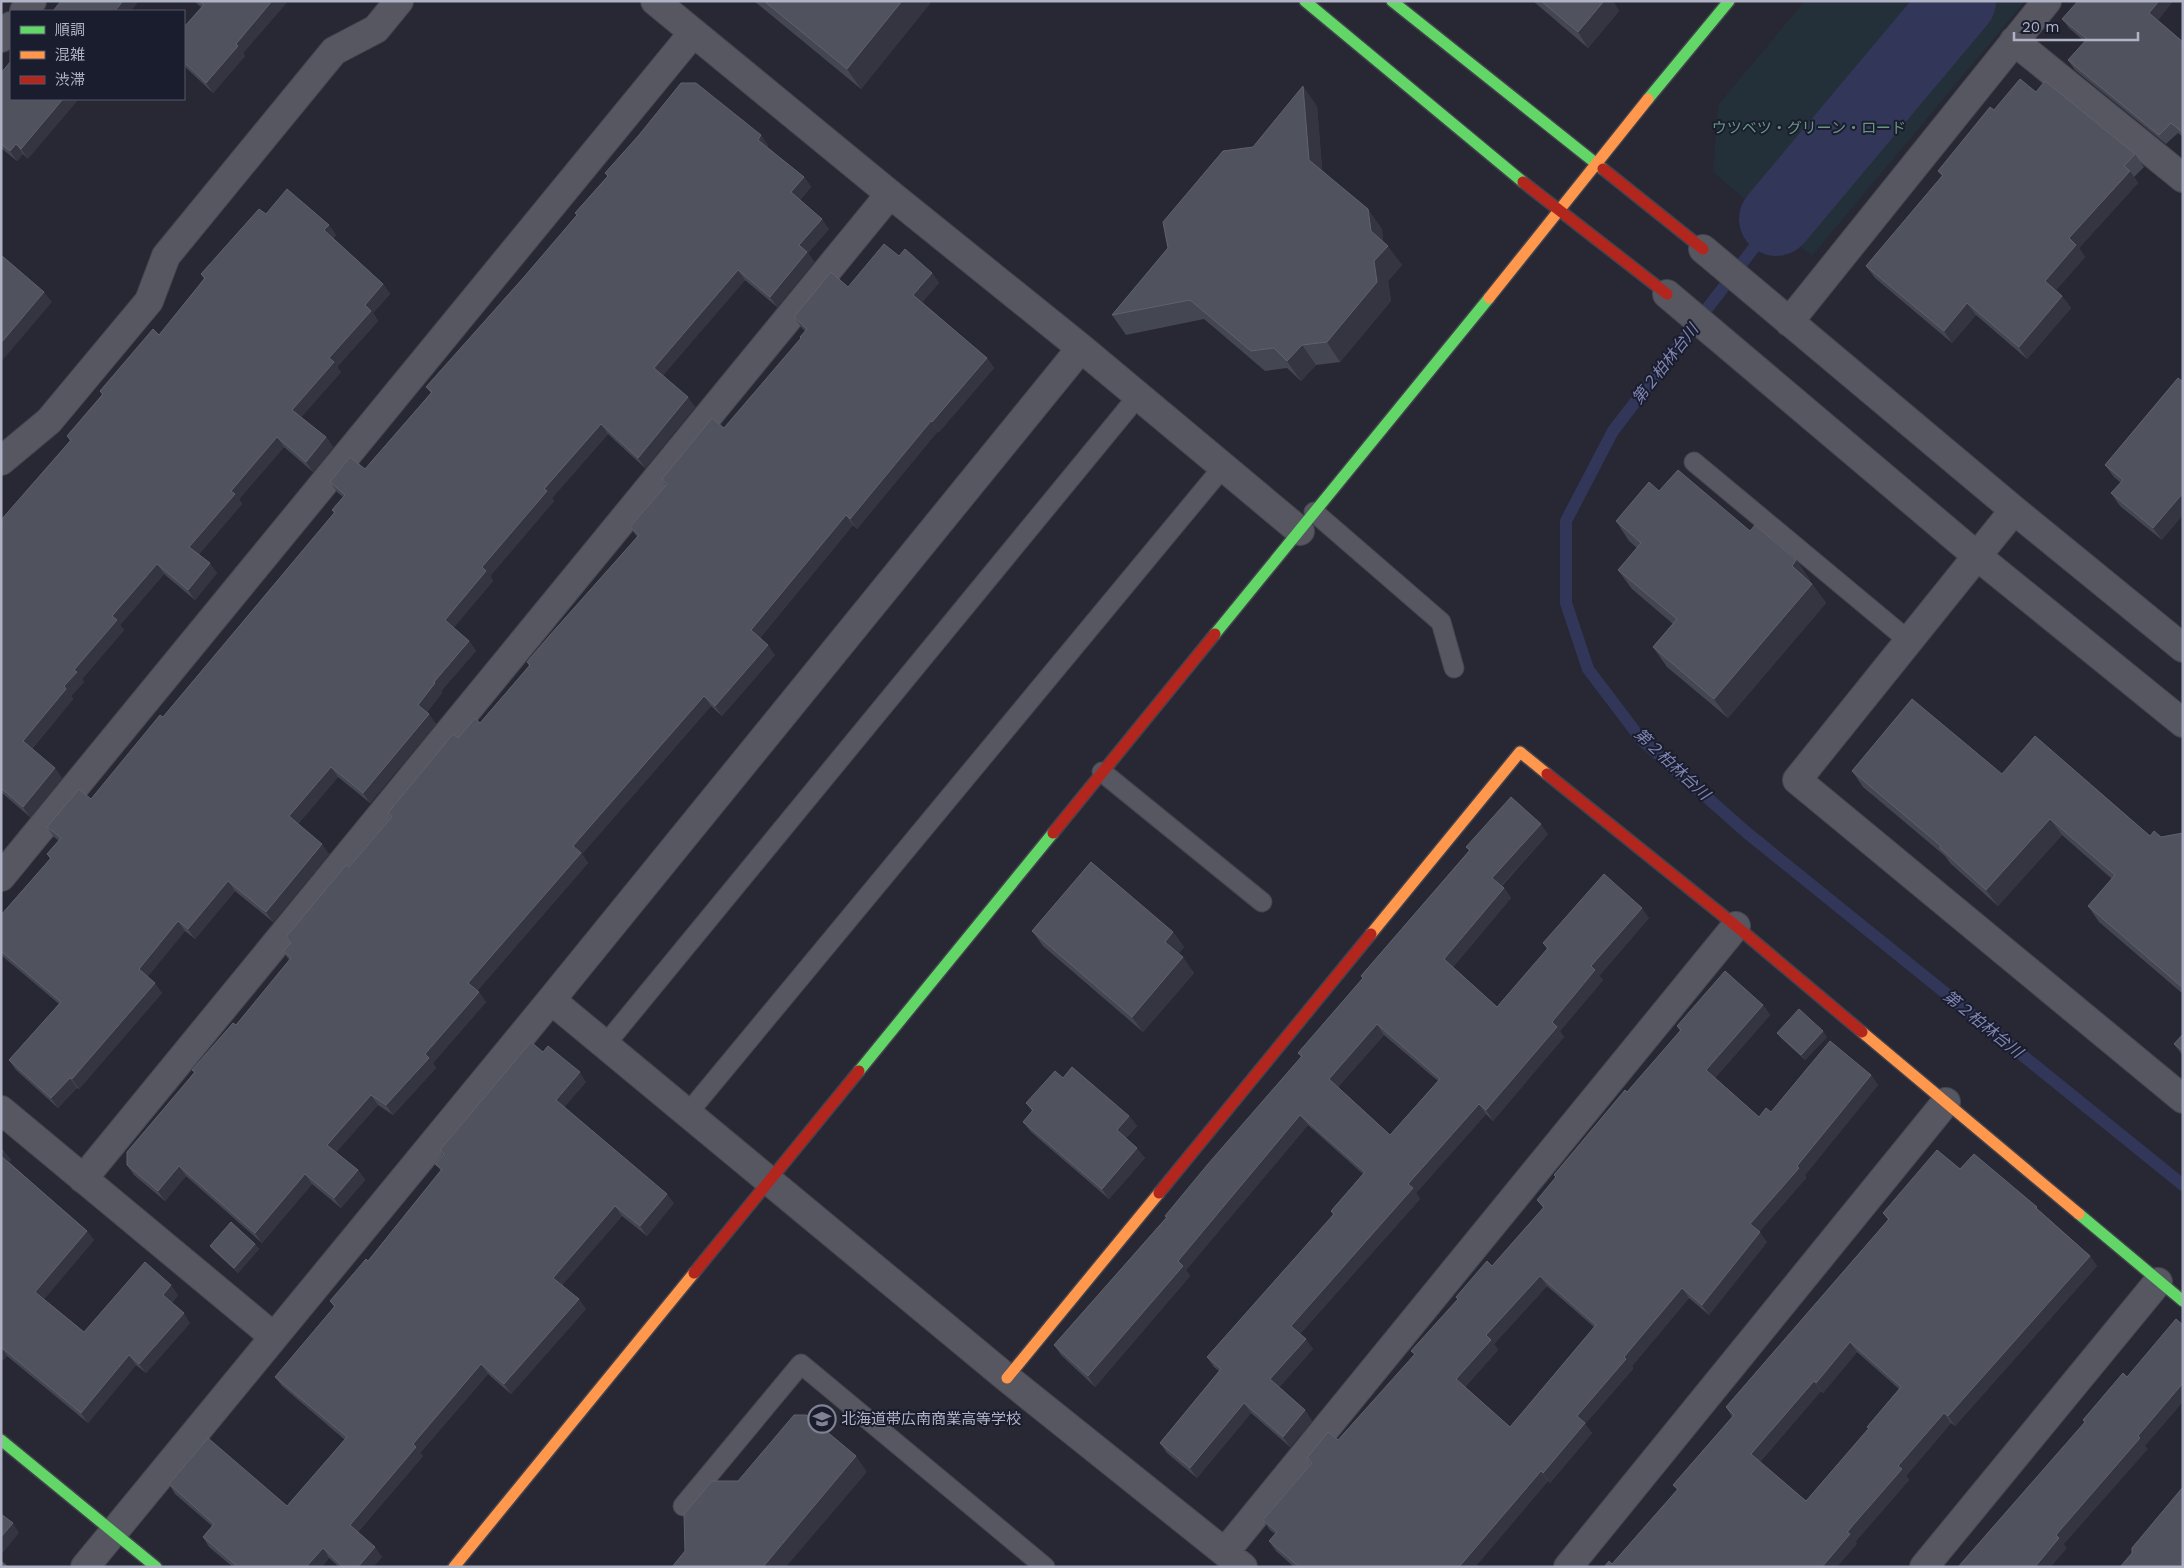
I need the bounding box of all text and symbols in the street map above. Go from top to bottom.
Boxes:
legend [10,10,185,100]
scale bar [2014,10,2138,42]
text: 20 m [2022,18,2060,36]
text: 順調 [55,21,85,39]
text: 混雑 [55,46,85,64]
text: 渋滞 [55,71,85,89]
park label: ウツベツ・グリーン・ロード [1712,119,1906,137]
water label: 第２柏林台川 [1628,319,1703,408]
water label: 第２柏林台川 [1630,724,1715,805]
water label: 第２柏林台川 [1940,986,2028,1063]
school or university icon: 北海道帯広南商業高等学校 [807,1404,837,1434]
place label: 北海道帯広南商業高等学校 [841,1410,1021,1428]

